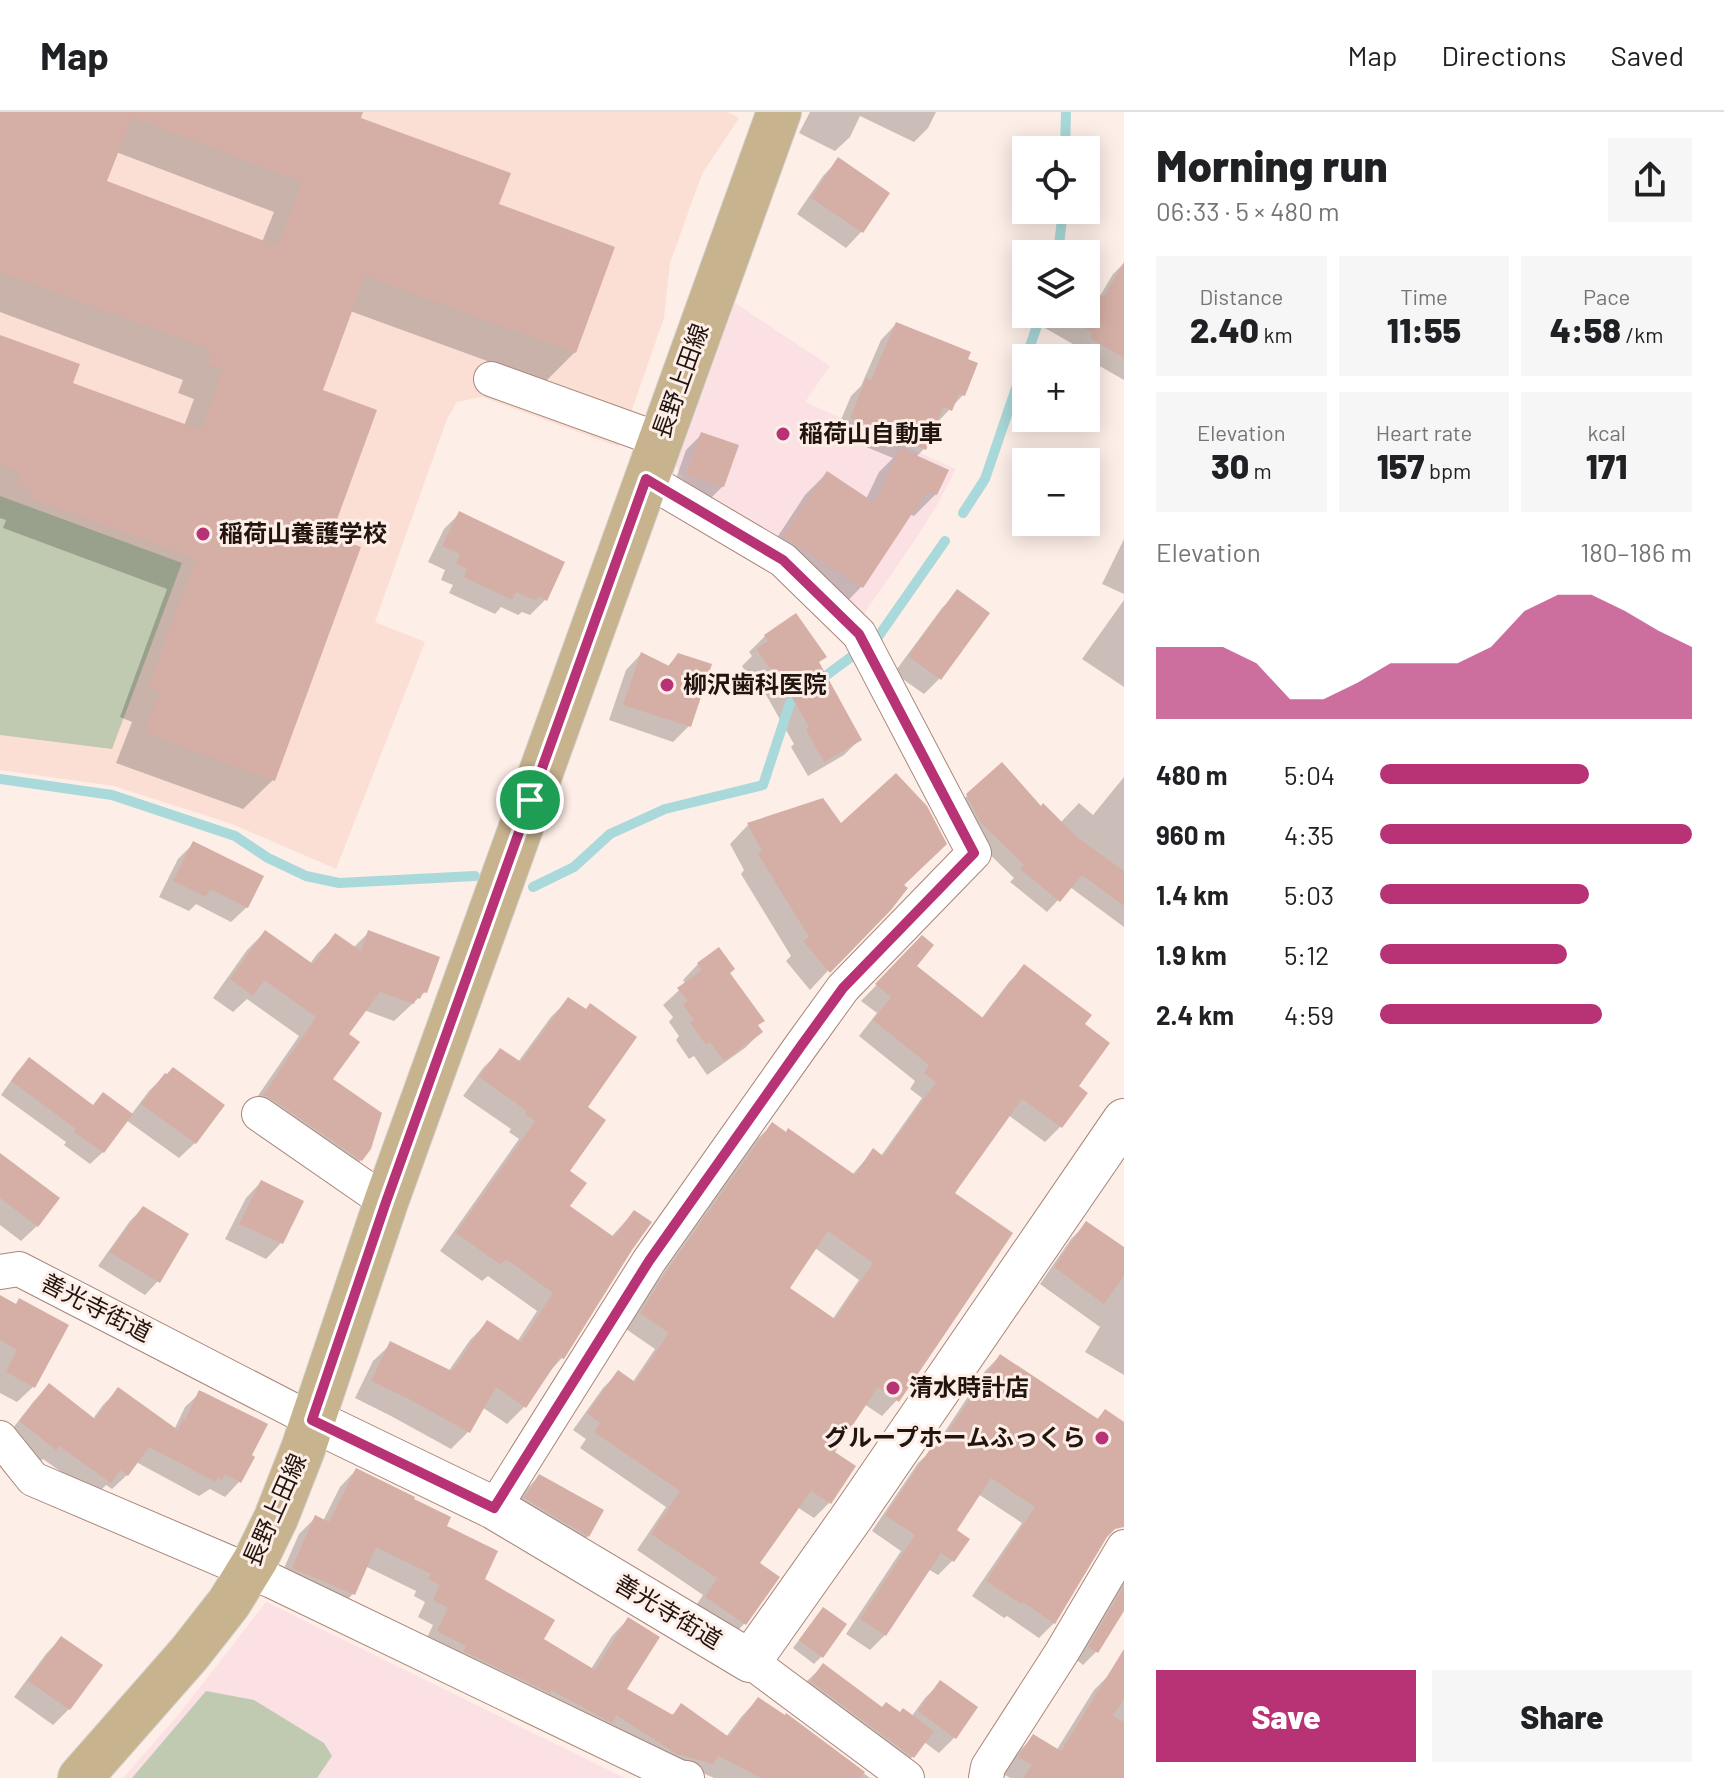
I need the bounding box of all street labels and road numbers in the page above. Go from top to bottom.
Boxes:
street label: 長野上田線 [645,319,714,442]
street label: 善光寺街道 [37,1267,157,1347]
street label: 長野上田線 [236,1449,311,1570]
street label: 善光寺街道 [610,1567,728,1654]

